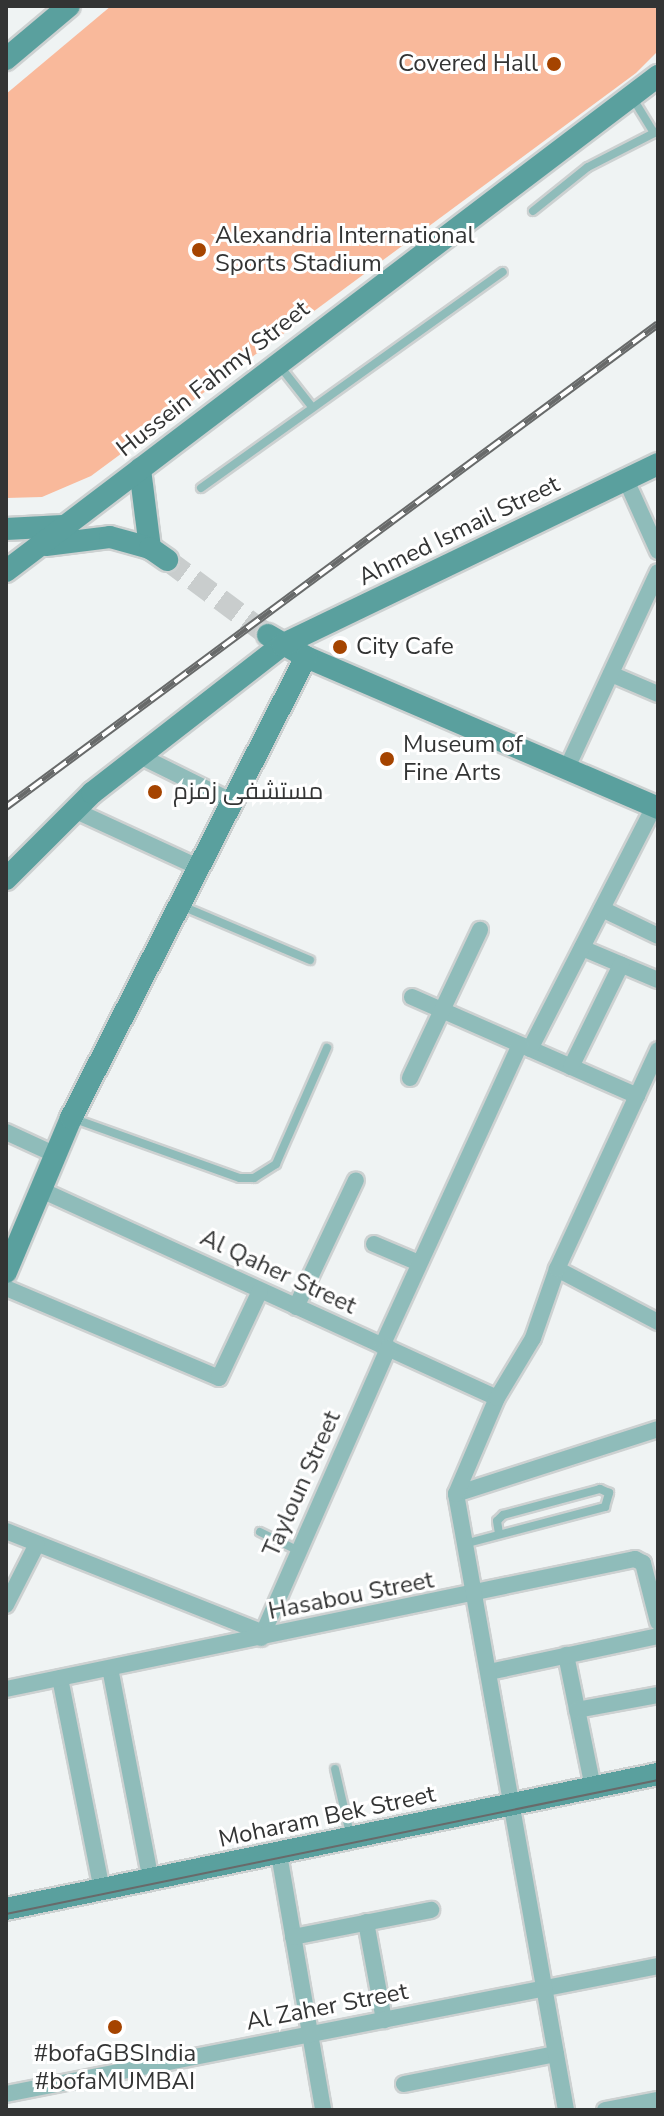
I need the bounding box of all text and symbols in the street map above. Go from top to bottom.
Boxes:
place label: Covered Hall [398,50,538,78]
marker: Covered Hall [545,55,563,73]
place label: Alexandria International Sports Stadium [215,222,475,278]
marker: Alexandria International Sports Stadium [190,241,208,259]
street label: Hussein Fahmy Street [111,295,315,463]
street label: Ahmed Ismail Street [354,470,564,592]
place label: City Cafe [356,633,454,661]
marker: City Cafe [331,638,349,656]
place label: Museum of Fine Arts [403,731,523,787]
marker: Museum of Fine Arts [378,750,396,768]
place label: مستشفى زمزم [173,778,323,806]
marker: مستشفى زمزم [144,781,166,803]
street label: Al Qaher Street [196,1223,360,1321]
street label: Tayloun Street [257,1407,347,1561]
street label: Hasabou Street [266,1566,436,1626]
street label: Moharam Bek Street [216,1780,438,1854]
street label: Al Zaher Street [244,1977,410,2037]
marker: #bofaGBSIndia #bofaMUMBAI [106,2018,124,2036]
place label: #bofaGBSIndia #bofaMUMBAI [34,2040,196,2096]

